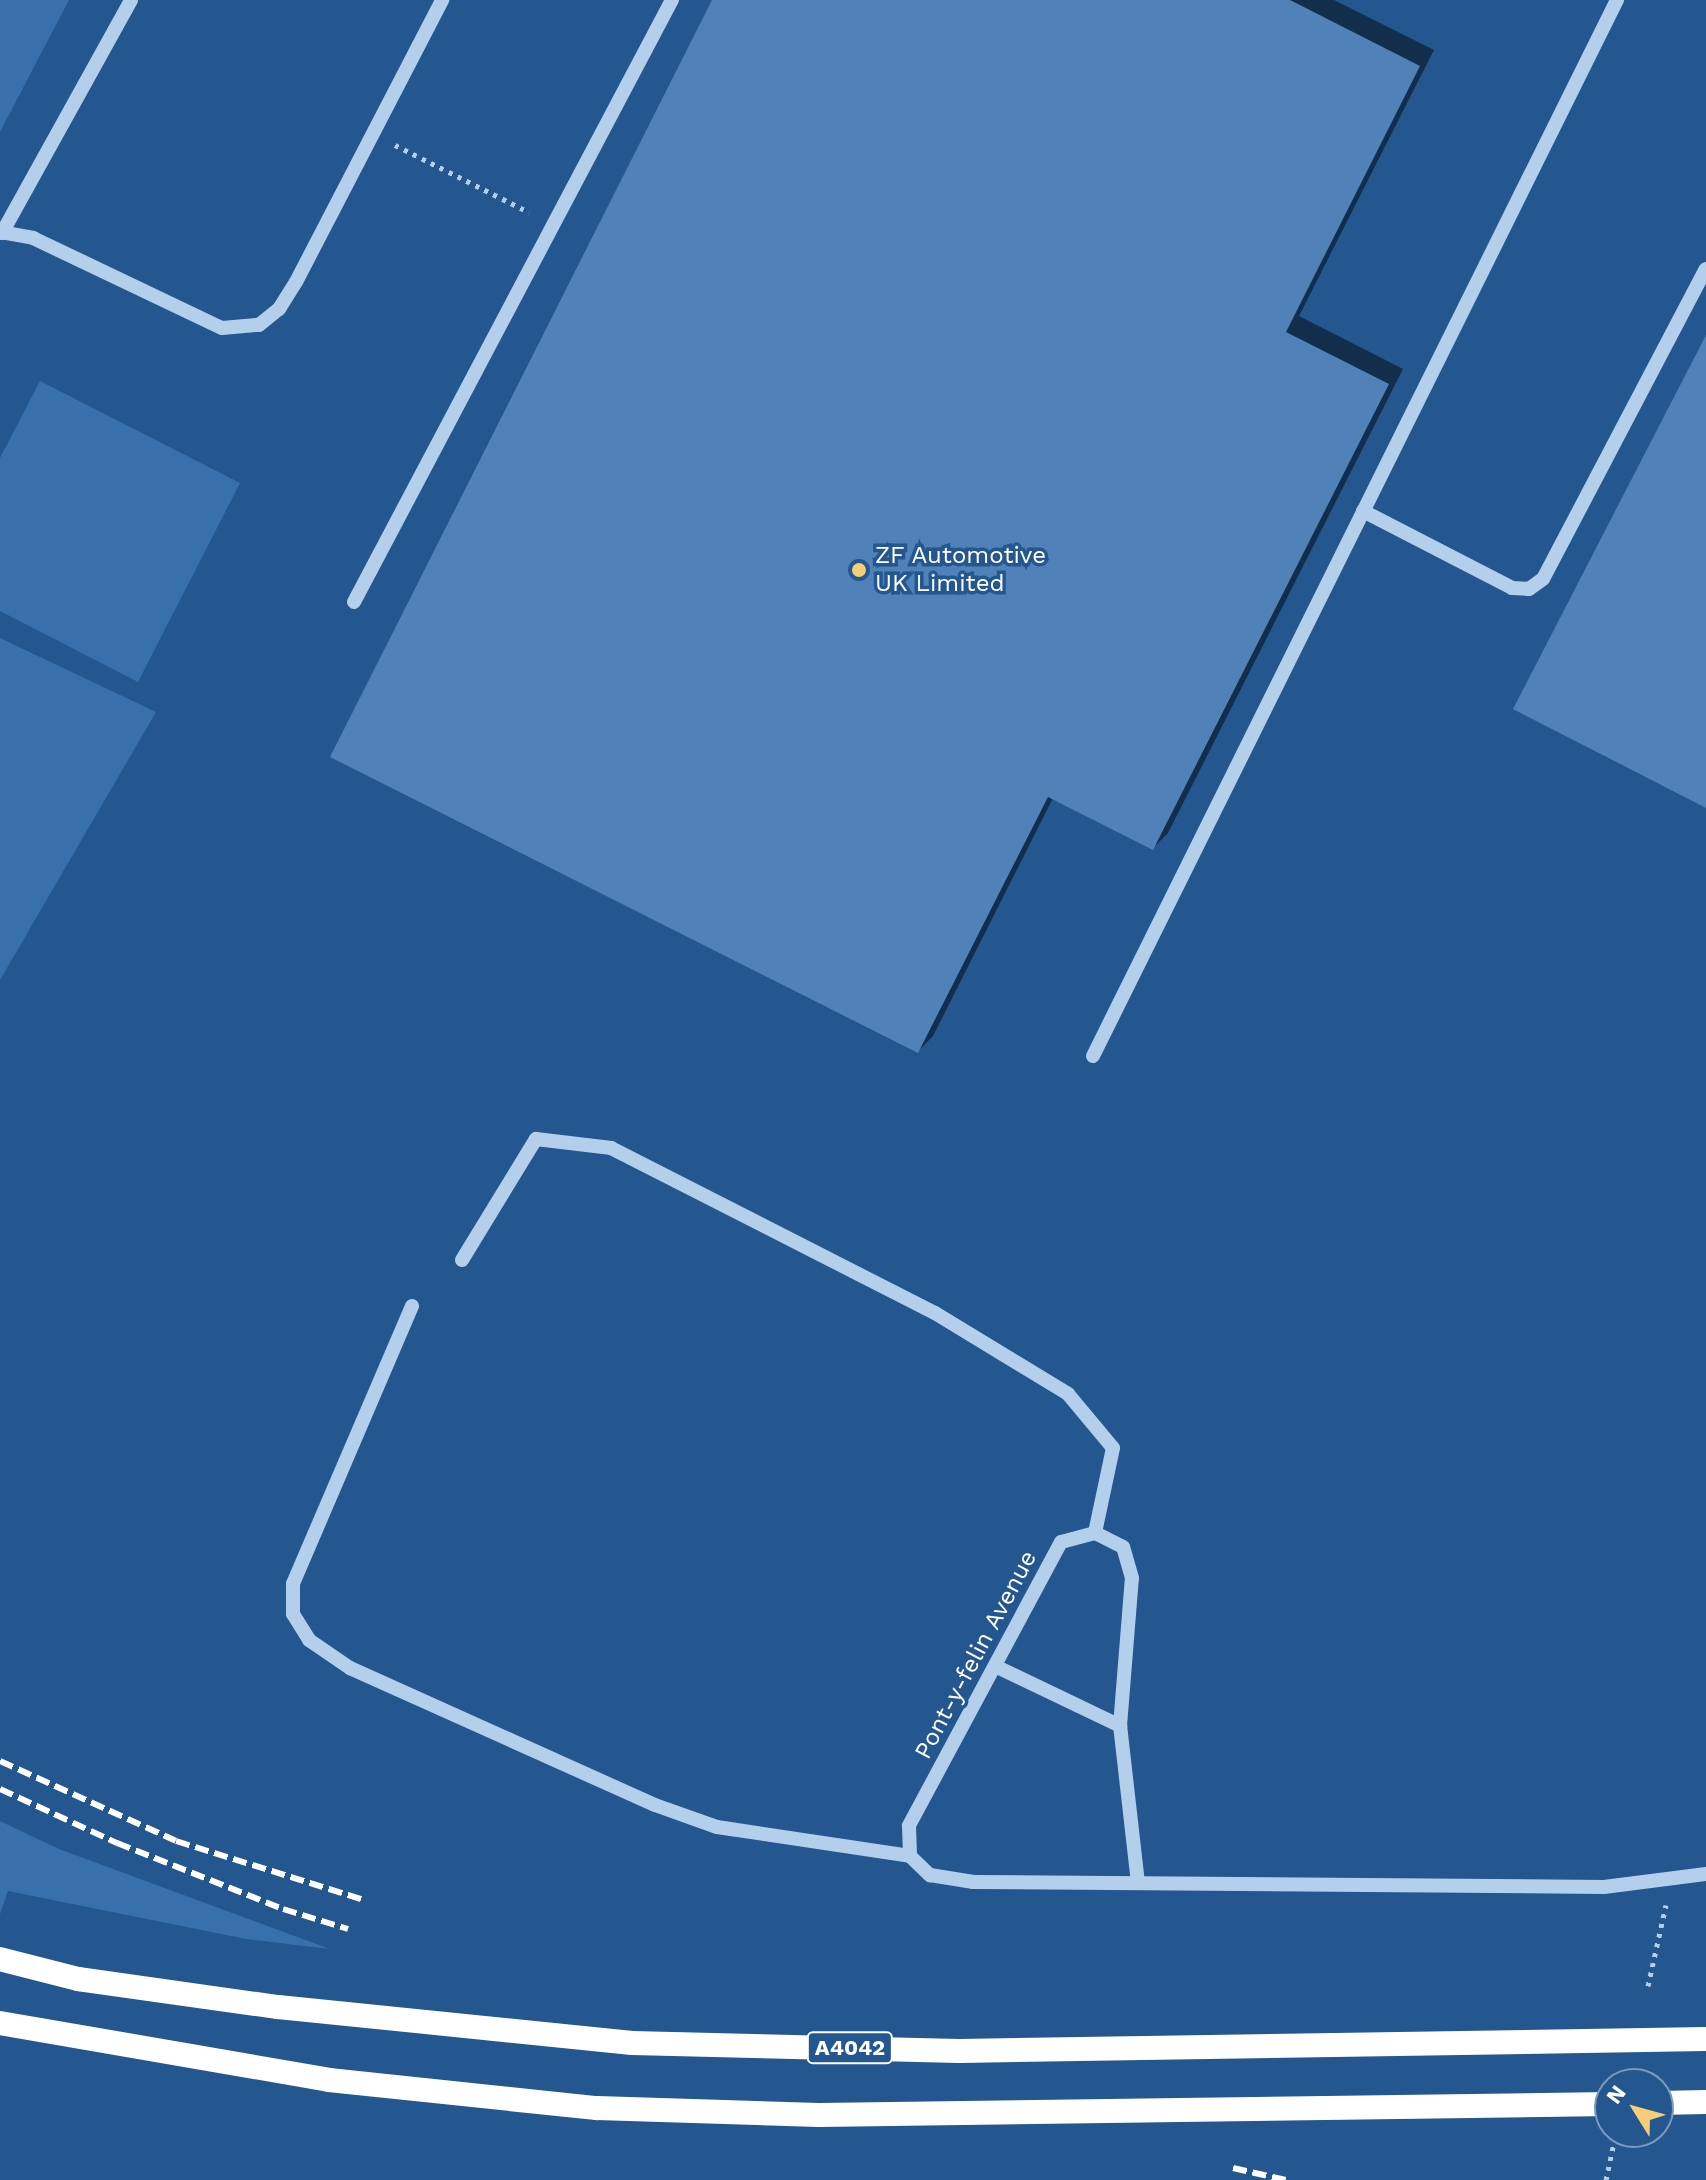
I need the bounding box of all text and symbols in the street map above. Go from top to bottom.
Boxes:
place label: ZF Automotive UK Limited [875,542,1048,598]
marker: ZF Automotive UK Limited [850,561,868,579]
street label: Pont-y-felin Avenue [909,1545,1043,1765]
road number: A4042 [806,2030,894,2066]
north arrow [1594,2068,1674,2148]
text: N [1601,2080,1631,2108]

